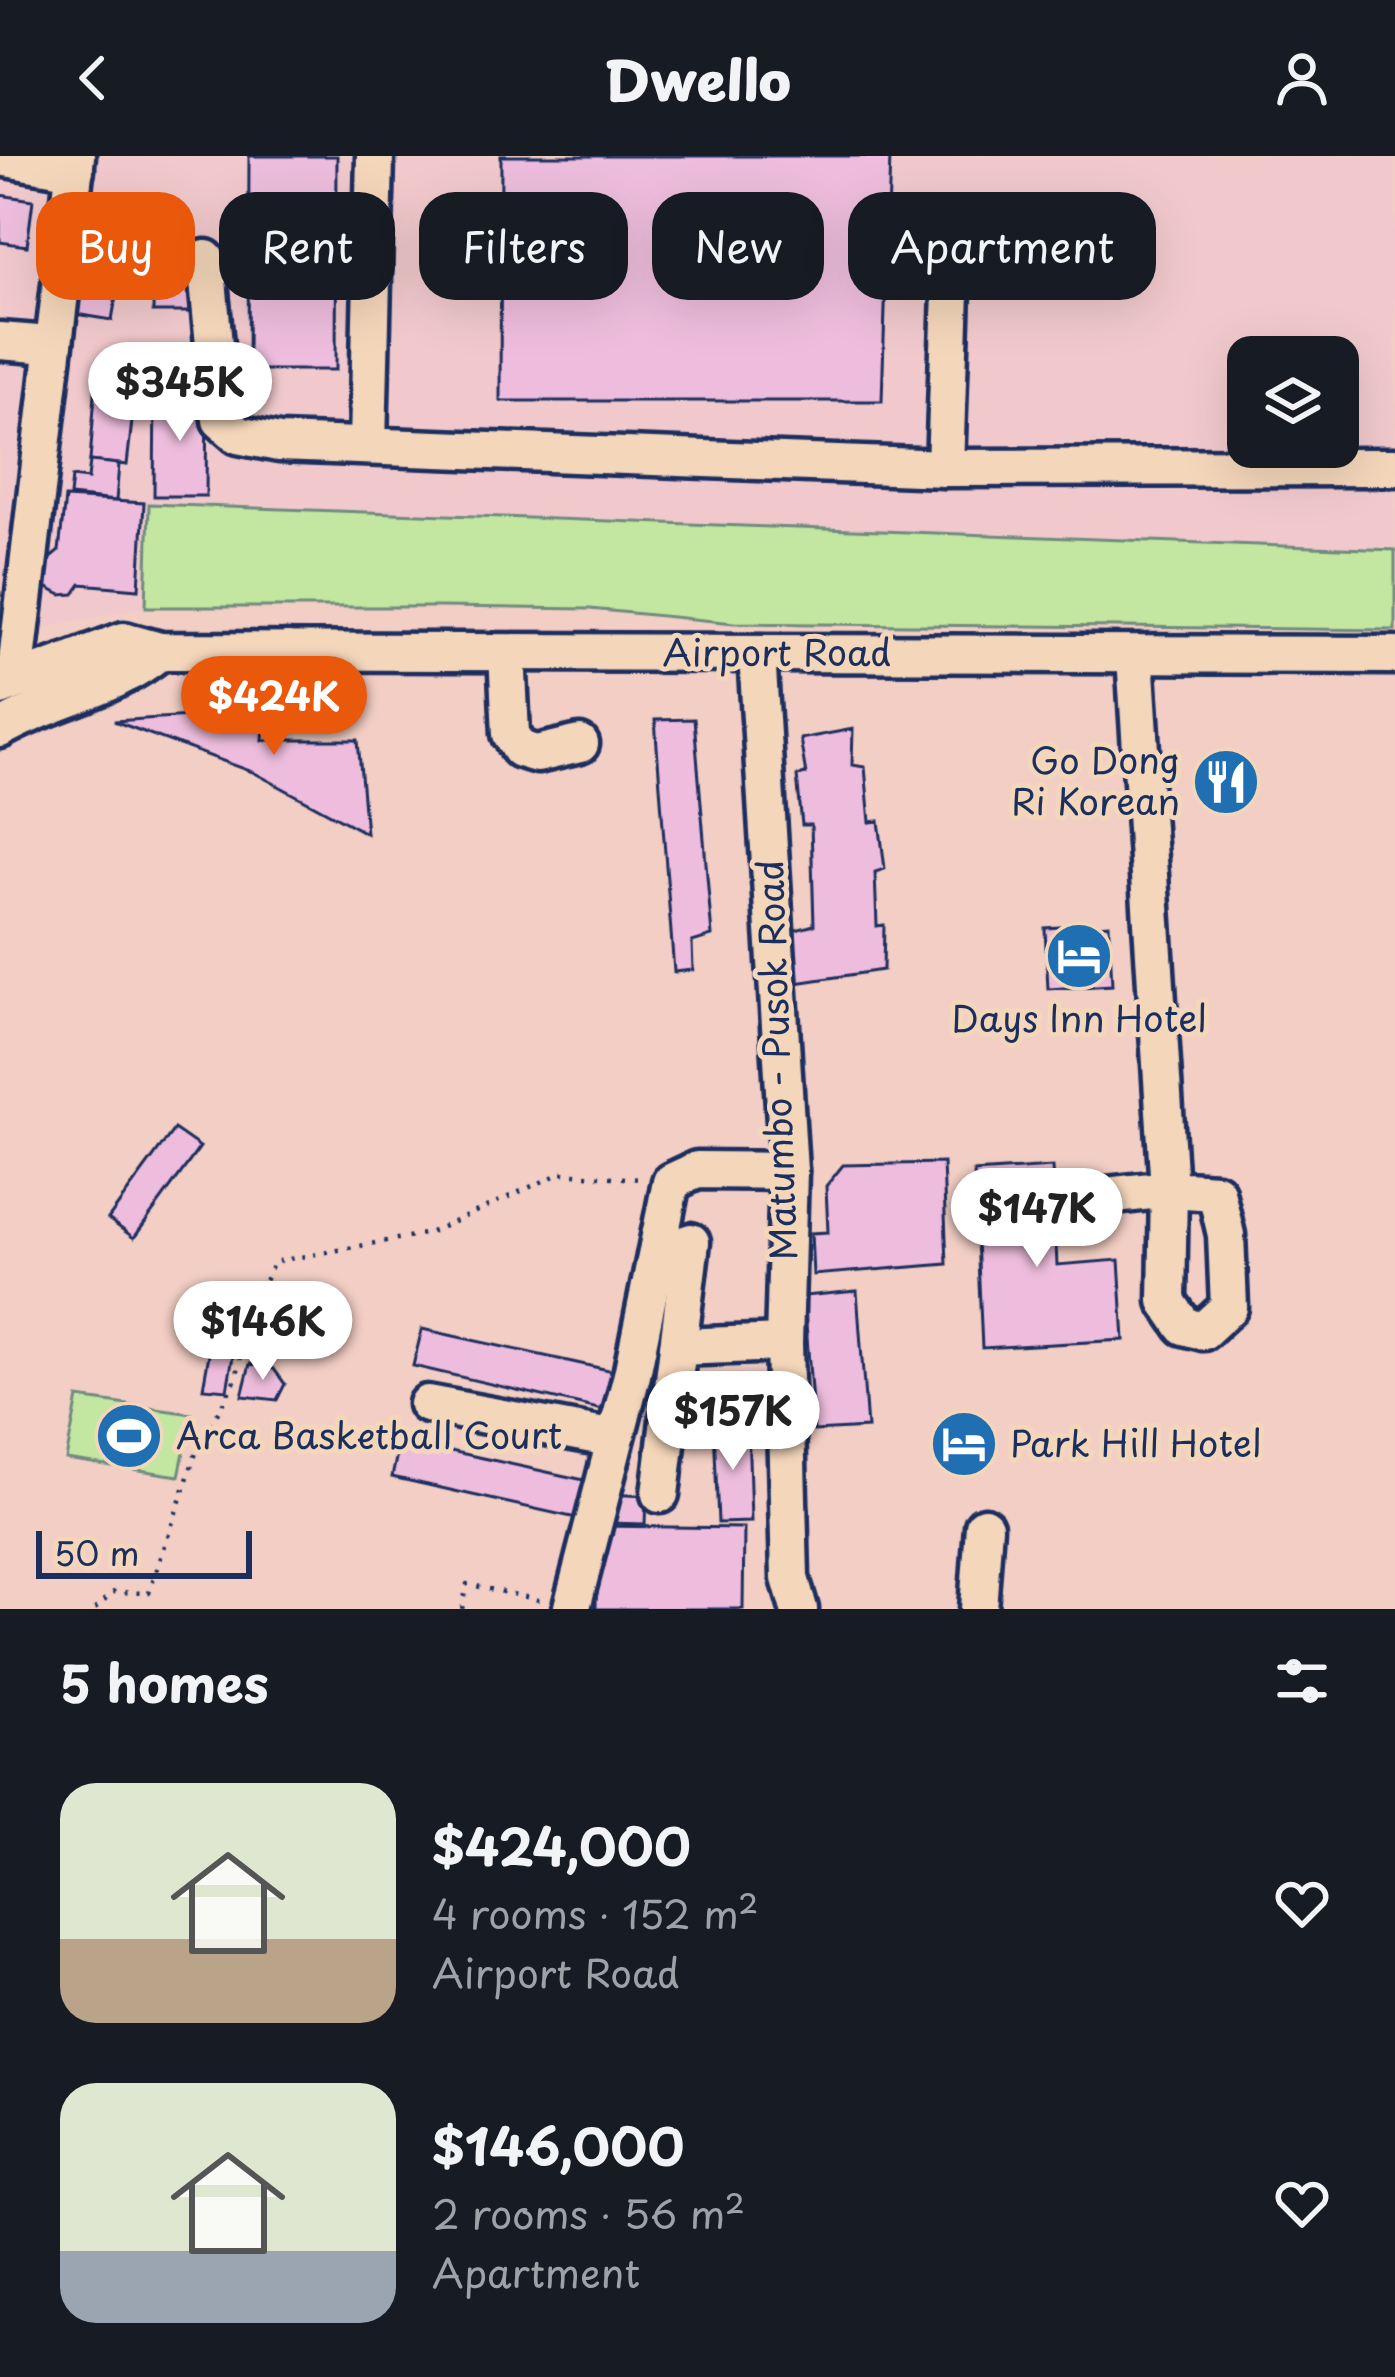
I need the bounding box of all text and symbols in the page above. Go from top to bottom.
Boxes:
text: Dwello [604,38,791,119]
icon: back [60,45,126,111]
icon: person [1269,45,1335,111]
chip: Buy [36,192,195,300]
chip: Rent [219,192,395,300]
chip: Filters [419,192,628,300]
chip: New [652,192,824,300]
chip: Apartment [848,192,1156,300]
map controls [1227,336,1359,468]
button: layers [1227,336,1359,468]
pin: $345K [96,342,264,444]
text: $345K [115,351,245,410]
street label: Airport Road [663,624,891,678]
pin: $424K [190,656,358,758]
text: $424K [208,665,340,724]
place label: Go Dong Ri Korean [1011,732,1180,827]
restaurant icon: Go Dong Ri Korean [1191,747,1261,817]
street label: Matumbo - Pusok Road [741,859,809,1261]
hotel icon: Days Inn Hotel [1044,921,1114,991]
place label: Days Inn Hotel [951,990,1207,1044]
pin: $147K [953,1168,1121,1270]
text: $147K [978,1177,1096,1236]
pin: $146K [179,1281,347,1383]
text: $146K [200,1290,326,1349]
pin: $157K [649,1371,817,1473]
text: $157K [674,1380,792,1439]
sports icon: Arca Basketball Court [94,1401,164,1471]
place label: Arca Basketball Court [176,1407,562,1461]
hotel icon: Park Hill Hotel [929,1409,999,1479]
place label: Park Hill Hotel [1010,1415,1261,1469]
scale bar [36,1525,252,1578]
text: 50 m [54,1527,140,1577]
text: 5 homes [60,1643,269,1720]
icon: filters [1269,1648,1335,1714]
text: $424,000 [432,1806,691,1883]
icon: home [156,1831,300,1975]
icon: heart [1269,1870,1335,1936]
text: 4 rooms · 152 m² [432,1883,759,1942]
text: Airport Road [432,1942,680,2001]
text: $146,000 [432,2106,684,2183]
icon: home [156,2131,300,2275]
icon: heart [1269,2170,1335,2236]
text: 2 rooms · 56 m² [432,2183,745,2242]
text: Apartment [432,2242,640,2301]

